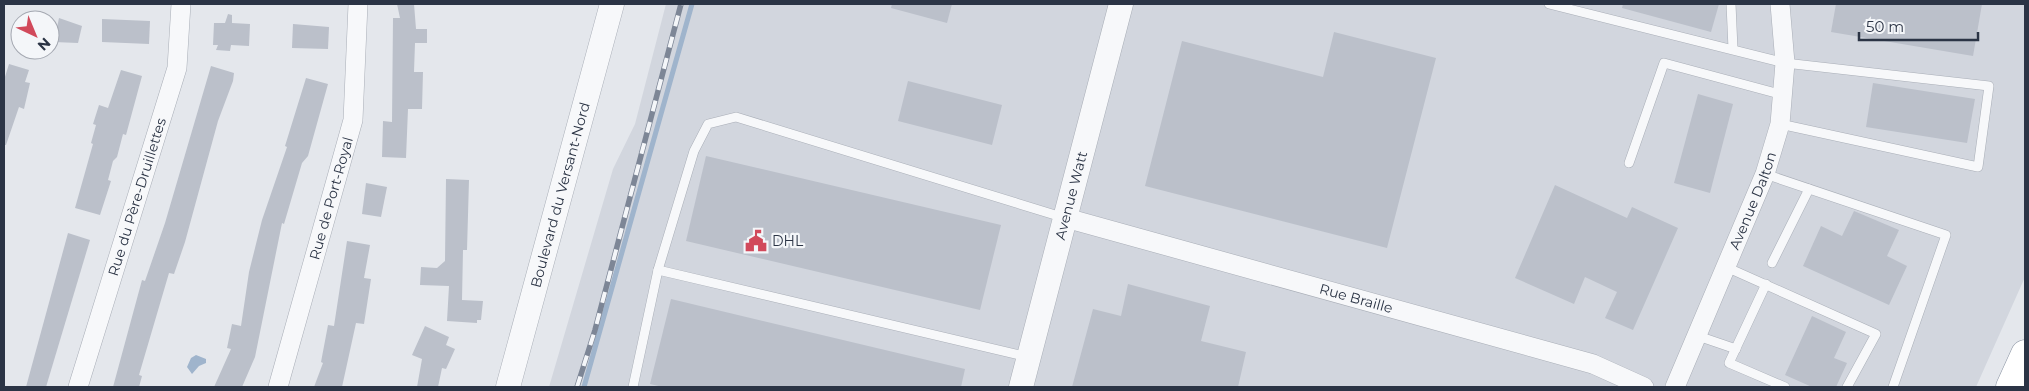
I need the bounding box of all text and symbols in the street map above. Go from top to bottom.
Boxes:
north arrow [10,10,60,60]
scale bar [1859,10,1978,42]
text: 50 m [1866,17,1904,36]
text: N [34,34,54,55]
street label: Boulevard du Versant-Nord [526,100,594,290]
street label: Rue du Père-Druillettes [104,115,170,278]
street label: Rue de Port-Royal [305,135,357,262]
street label: Avenue Watt [1051,149,1091,242]
street label: Avenue Dalton [1725,150,1780,252]
public building icon: DHL [743,228,769,254]
place label: DHL [772,232,804,250]
street label: Rue Braille [1317,280,1395,317]

